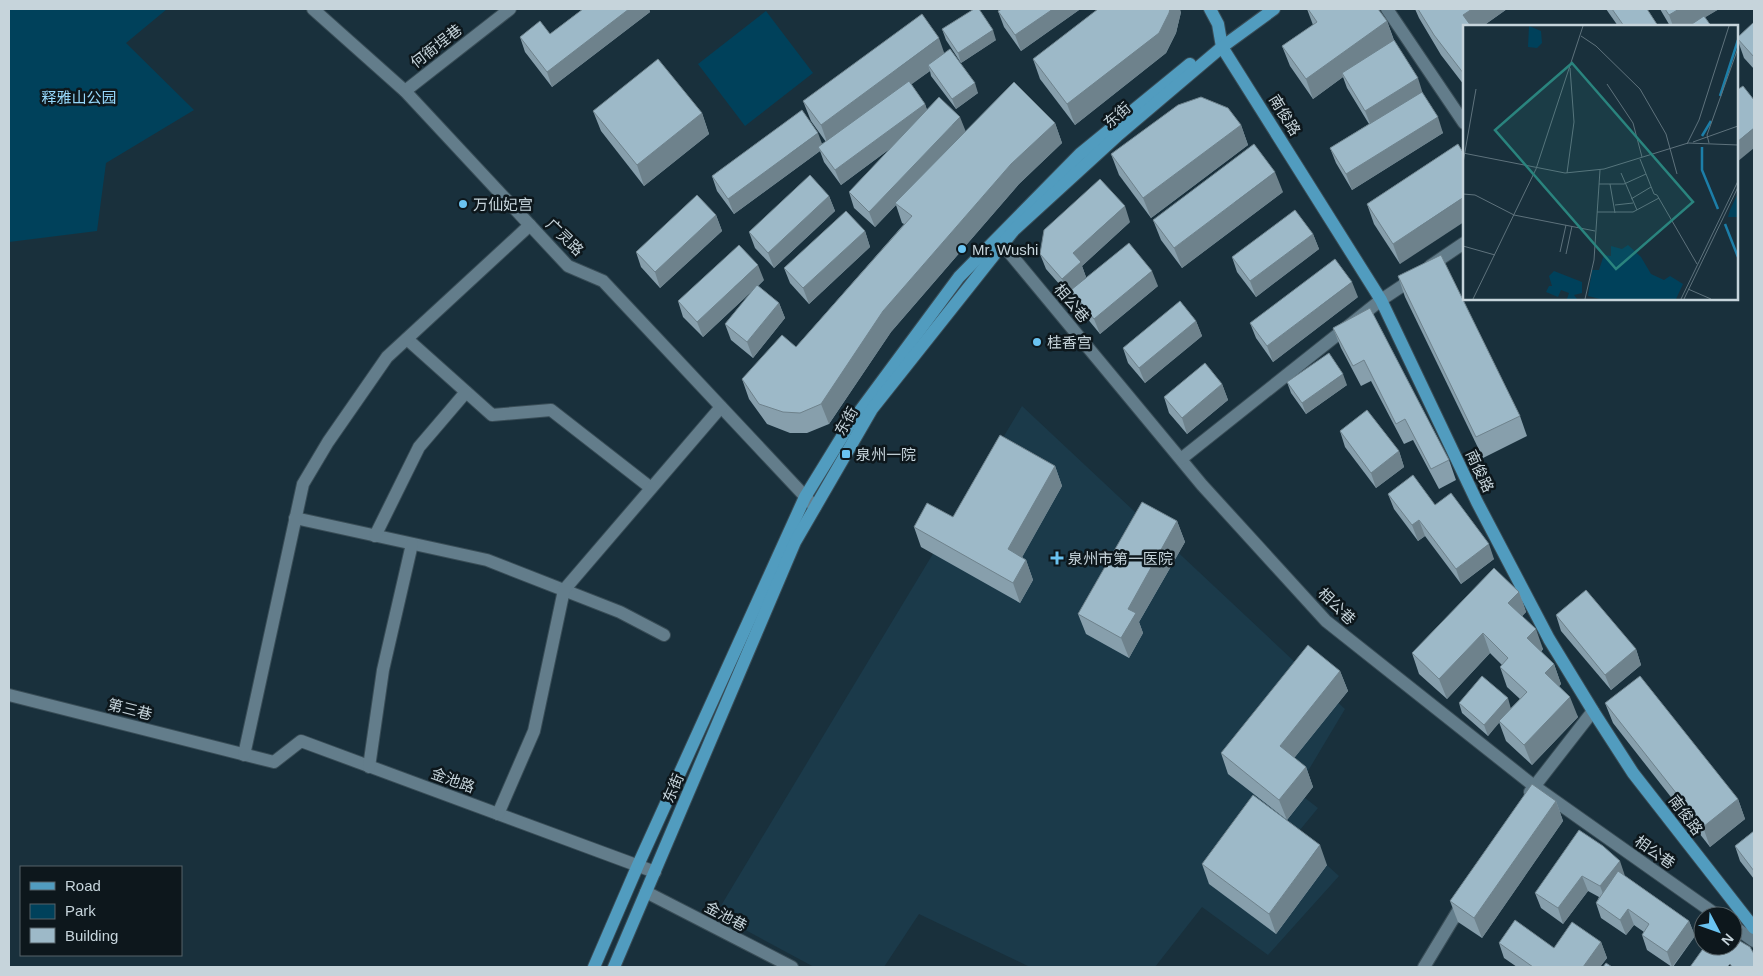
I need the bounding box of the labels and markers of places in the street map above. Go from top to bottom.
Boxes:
place label: 万仙妃宫 [473,196,533,213]
marker: 万仙妃宫 [457,198,469,210]
place label: Mr. Wushi [972,241,1038,258]
marker: Mr. Wushi [956,243,968,255]
place label: 桂香宫 [1047,334,1092,351]
marker: 桂香宫 [1031,336,1043,348]
place label: 泉州一院 [856,446,916,463]
marker: 泉州一院 [840,448,852,460]
place label: 泉州市第一医院 [1068,550,1173,567]
marker: 泉州市第一医院 [1050,551,1064,565]

